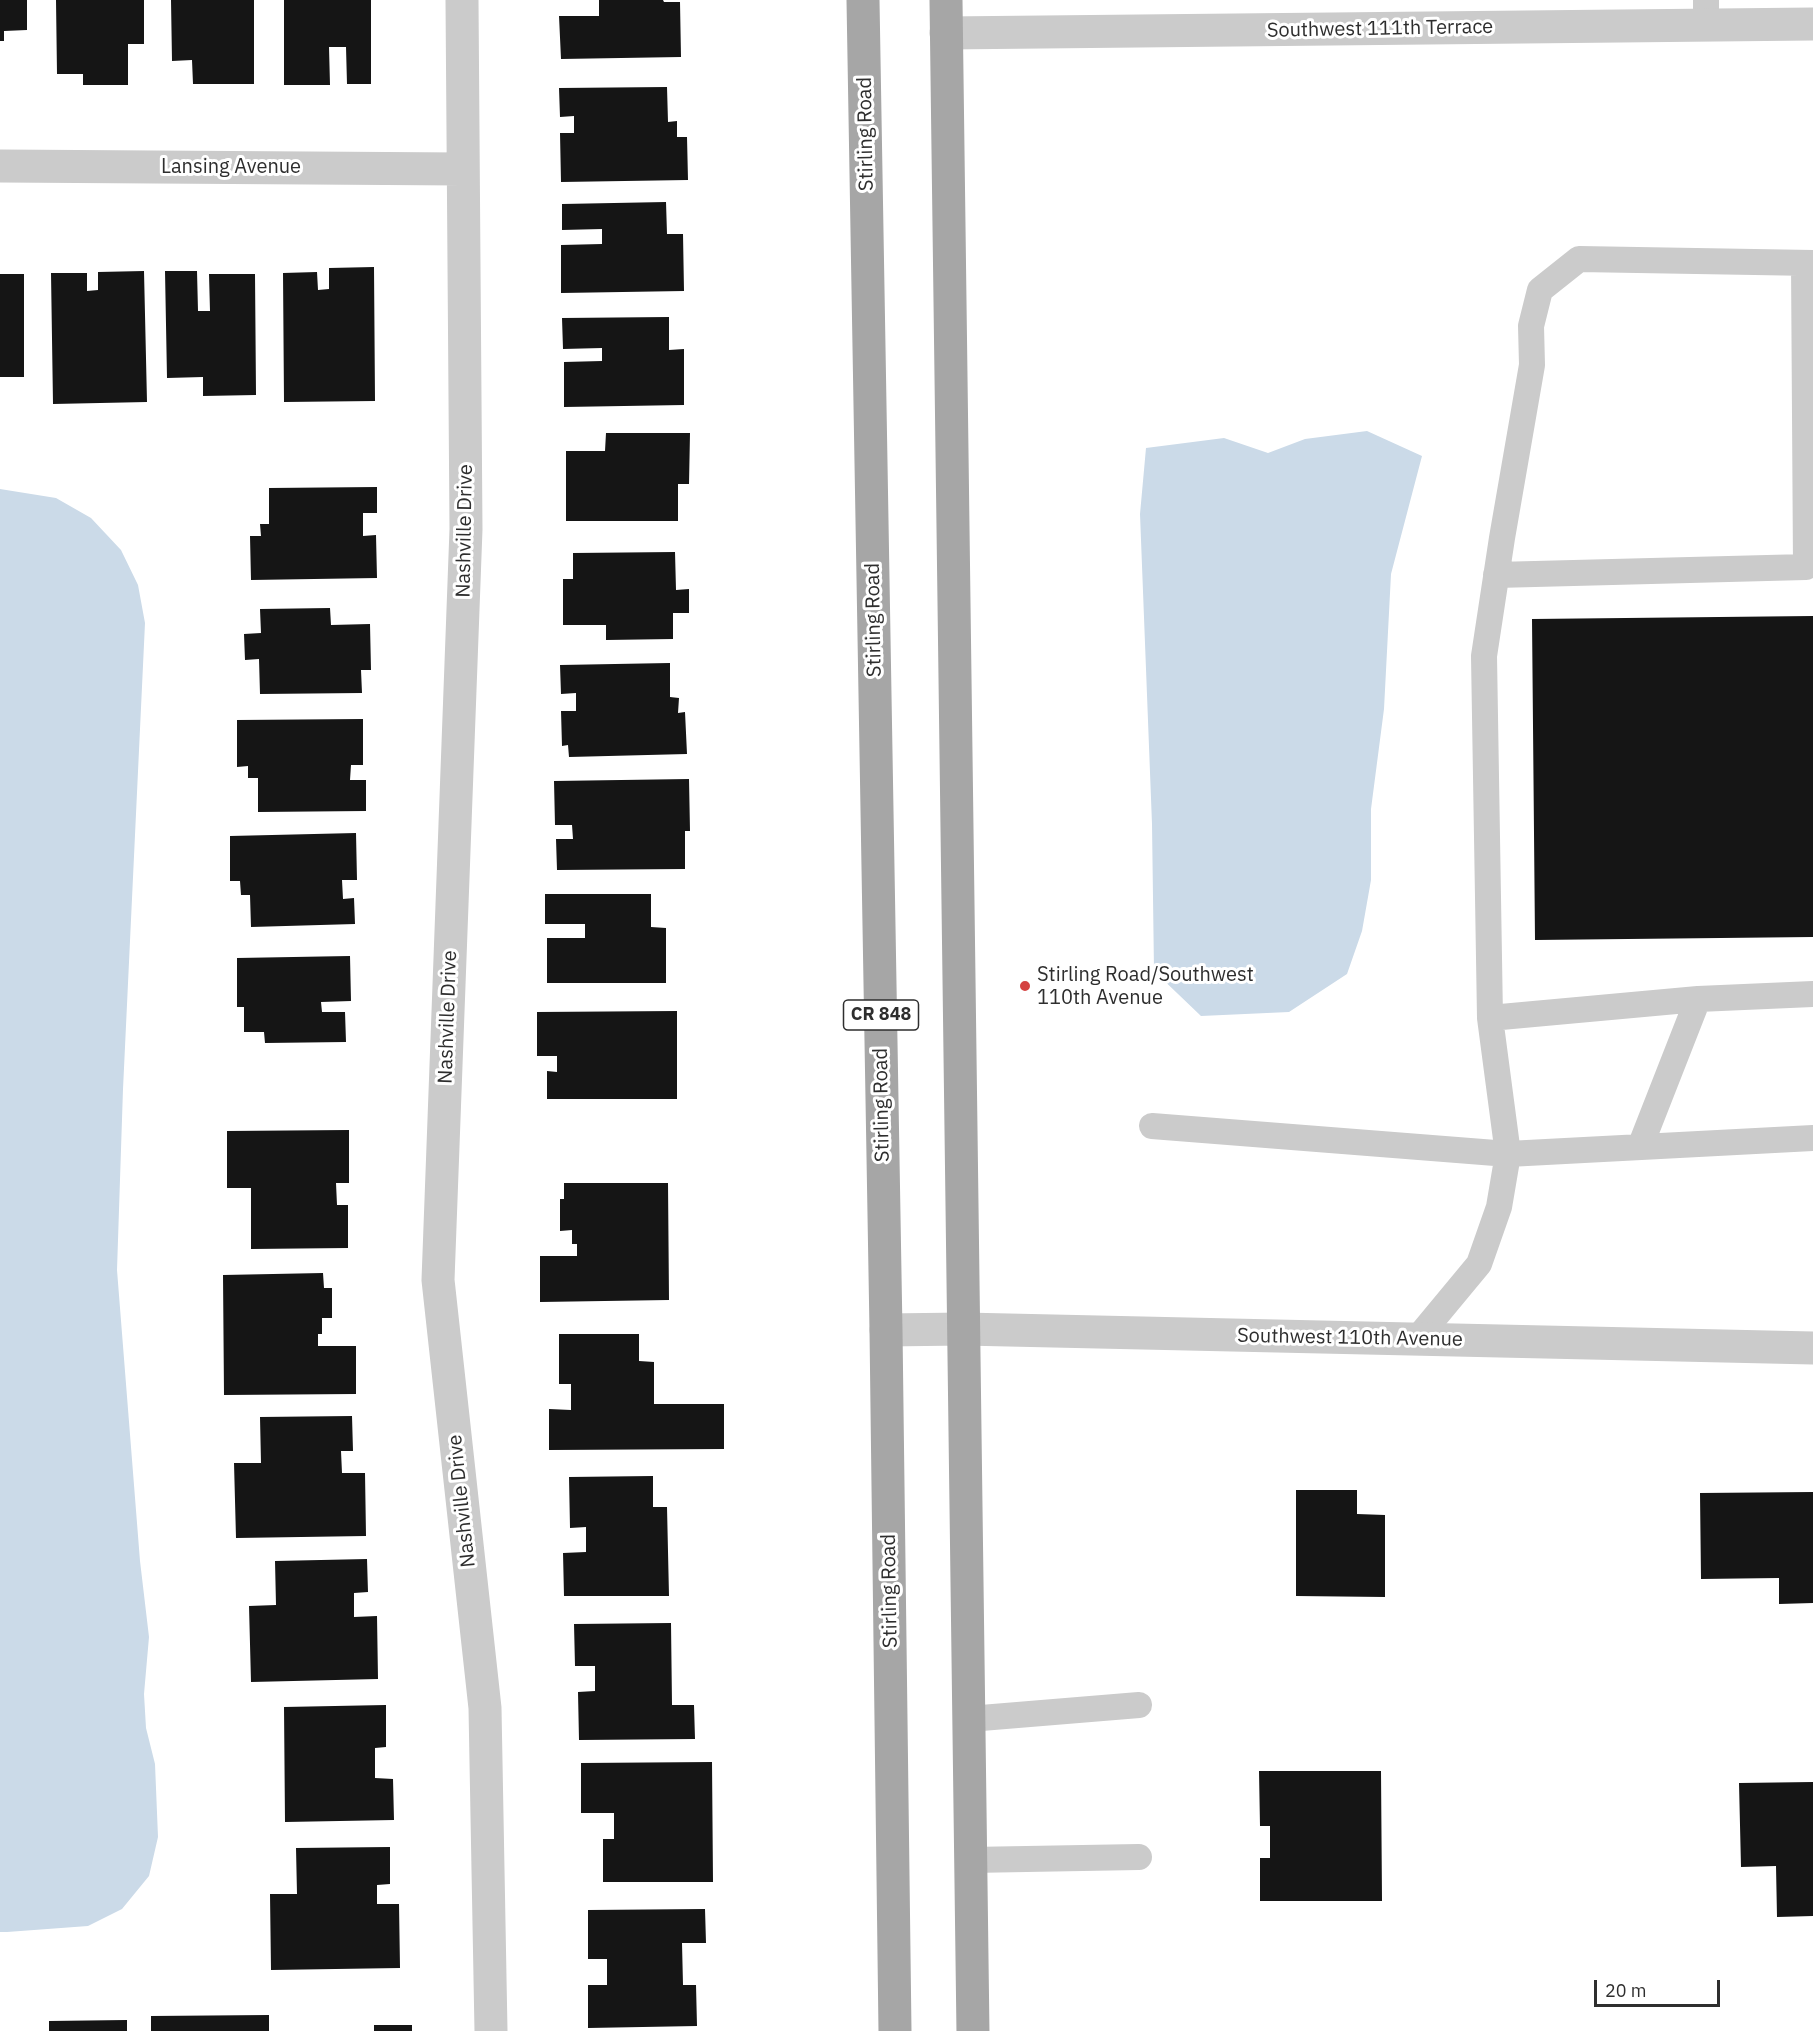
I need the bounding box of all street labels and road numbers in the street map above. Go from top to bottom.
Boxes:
street label: Southwest 111th Terrace [1267,15,1493,43]
street label: Stirling Road [853,77,879,191]
street label: Lansing Avenue [161,155,301,179]
street label: Nashville Drive [452,464,478,598]
street label: Stirling Road [861,563,887,677]
street label: Nashville Drive [434,950,462,1084]
road number: CR 848 [844,1000,918,1030]
street label: Stirling Road [869,1048,895,1162]
street label: Southwest 110th Avenue [1237,1324,1463,1352]
street label: Nashville Drive [443,1433,481,1569]
street label: Stirling Road [877,1534,903,1648]

